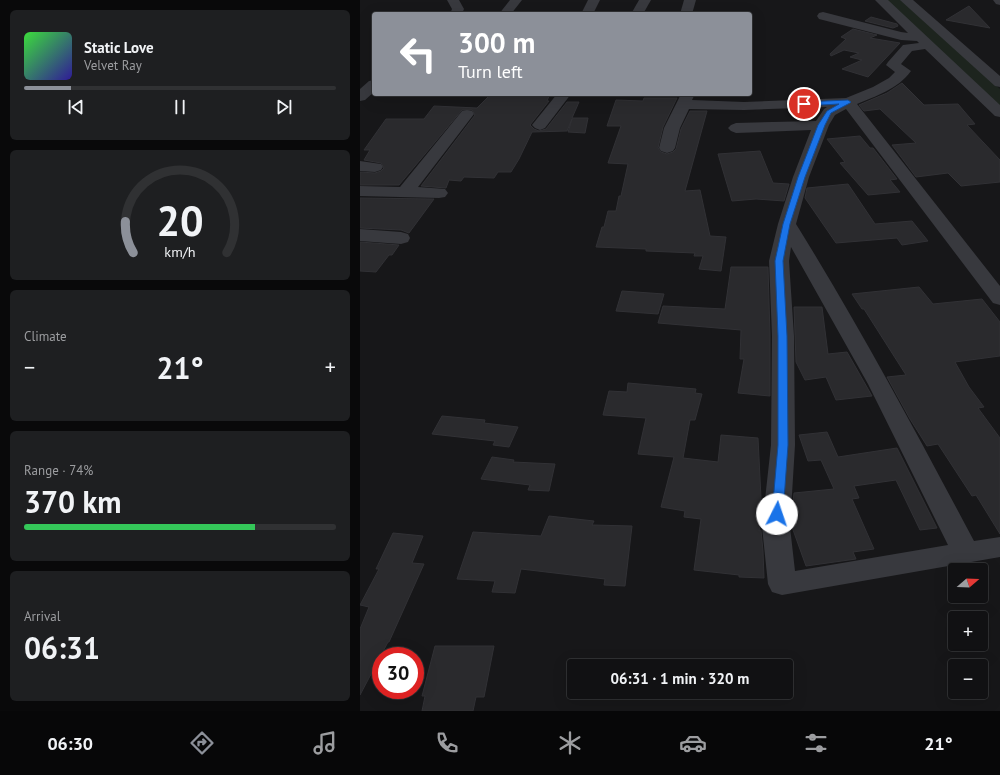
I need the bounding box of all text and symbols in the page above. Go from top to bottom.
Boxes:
text: 300 m [458,24,535,61]
icon: left [392,28,444,80]
text: Static Love [84,38,154,57]
text: Velvet Ray [84,57,142,74]
text: Turn left [458,60,523,83]
pin [787,87,821,121]
icon: arrive [793,93,815,115]
icon: previous [65,96,87,118]
icon: pause [169,96,191,118]
icon: next [273,96,295,118]
text: 20 [156,194,204,247]
text: km/h [164,242,196,261]
text: Climate [24,328,67,345]
text: 21° [156,348,204,387]
text: − [24,353,35,381]
text: + [325,353,336,381]
text: Range · 74% [24,462,93,479]
text: 370 km [24,482,122,521]
position arrow [756,493,798,535]
north arrow [948,563,988,603]
map controls [948,563,988,699]
text: Arrival [24,608,60,625]
button: + [948,611,988,651]
text: 06:31 [24,628,100,667]
speed limit sign: 30 [372,647,424,699]
button: − [948,659,988,699]
text: 06:31 · 1 min · 320 m [611,669,749,688]
icon: directions [188,729,216,757]
icon: music [311,729,339,757]
icon: phone [433,729,461,757]
icon: climate [556,729,584,757]
icon: car [679,729,707,757]
icon: filters [802,729,830,757]
text: 06:30 [47,732,93,755]
text: 21° [924,732,953,755]

